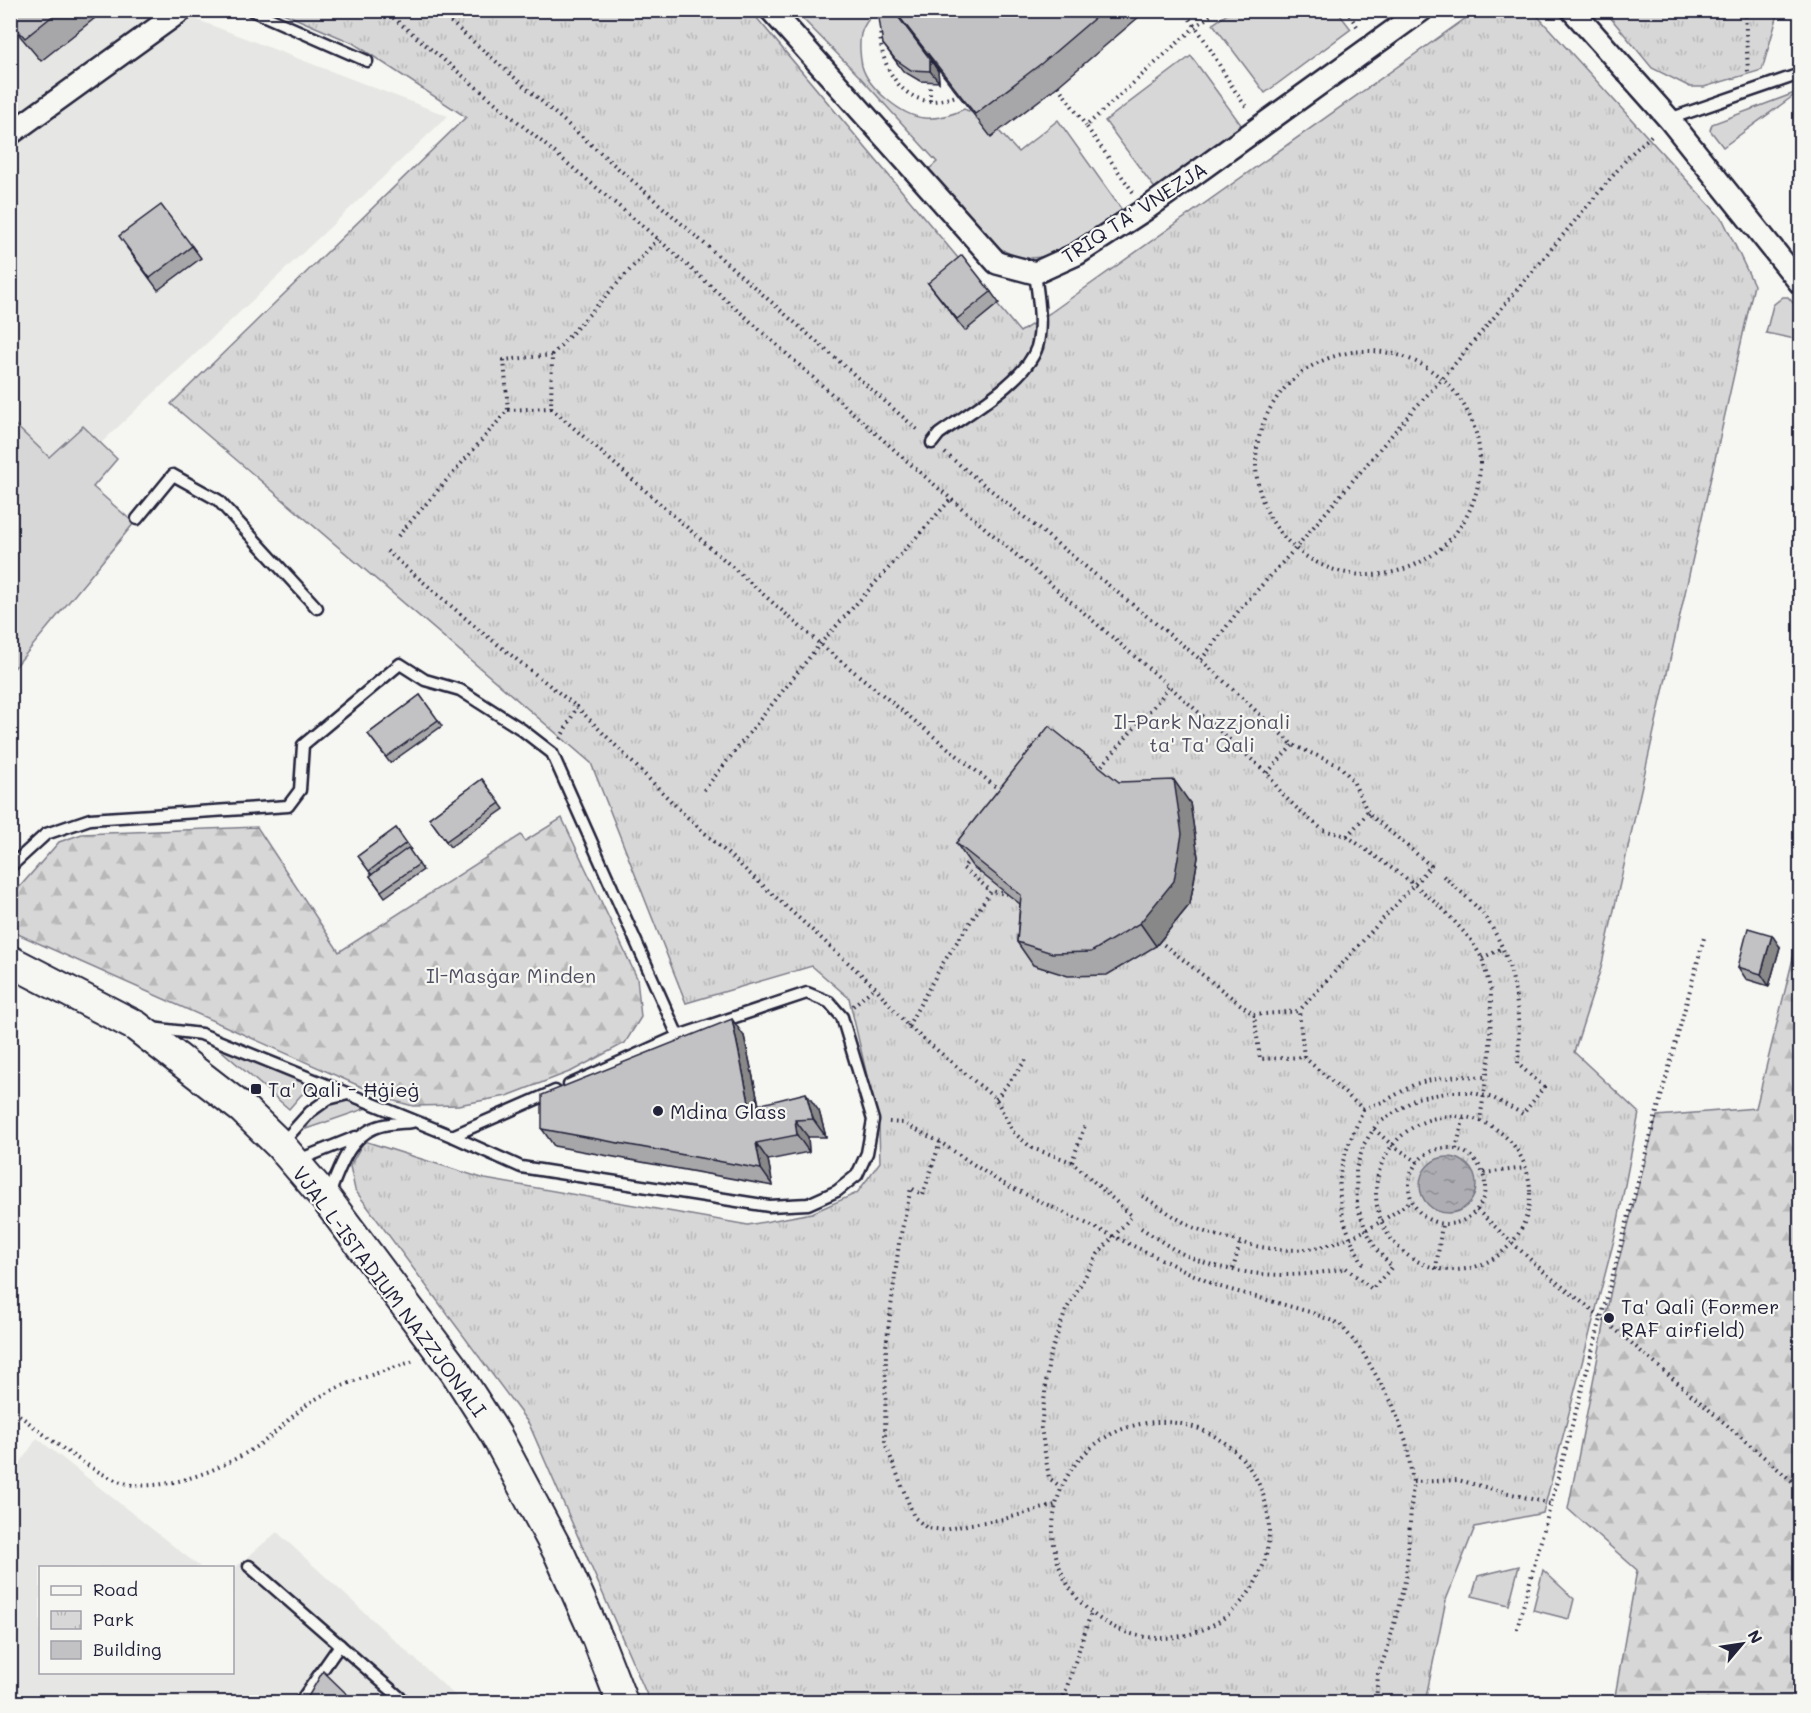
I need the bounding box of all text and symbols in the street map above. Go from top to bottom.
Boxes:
street label: TRIQ TA' VNEZJA [1057,155,1211,269]
park label: Il-Park Nazzjonali ta' Ta' Qali [1114,708,1290,757]
park label: Il-Masġar Minden [426,962,596,988]
place label: Ta' Qali - Ħġieġ [268,1076,419,1102]
marker: Ta' Qali - Ħġieġ [249,1082,263,1096]
place label: Mdina Glass [670,1098,786,1124]
marker: Mdina Glass [651,1104,665,1118]
street label: VJAL L-ISTADIUM NAZZJONALI [287,1161,493,1422]
place label: Ta' Qali (Former RAF airfield) [1621,1293,1779,1342]
marker: Ta' Qali (Former RAF airfield) [1602,1311,1616,1325]
legend [39,1566,234,1674]
text: Road [93,1577,138,1601]
text: Park [93,1607,134,1631]
north arrow [1712,1614,1772,1674]
text: N [1743,1626,1768,1647]
text: Building [93,1637,161,1661]

